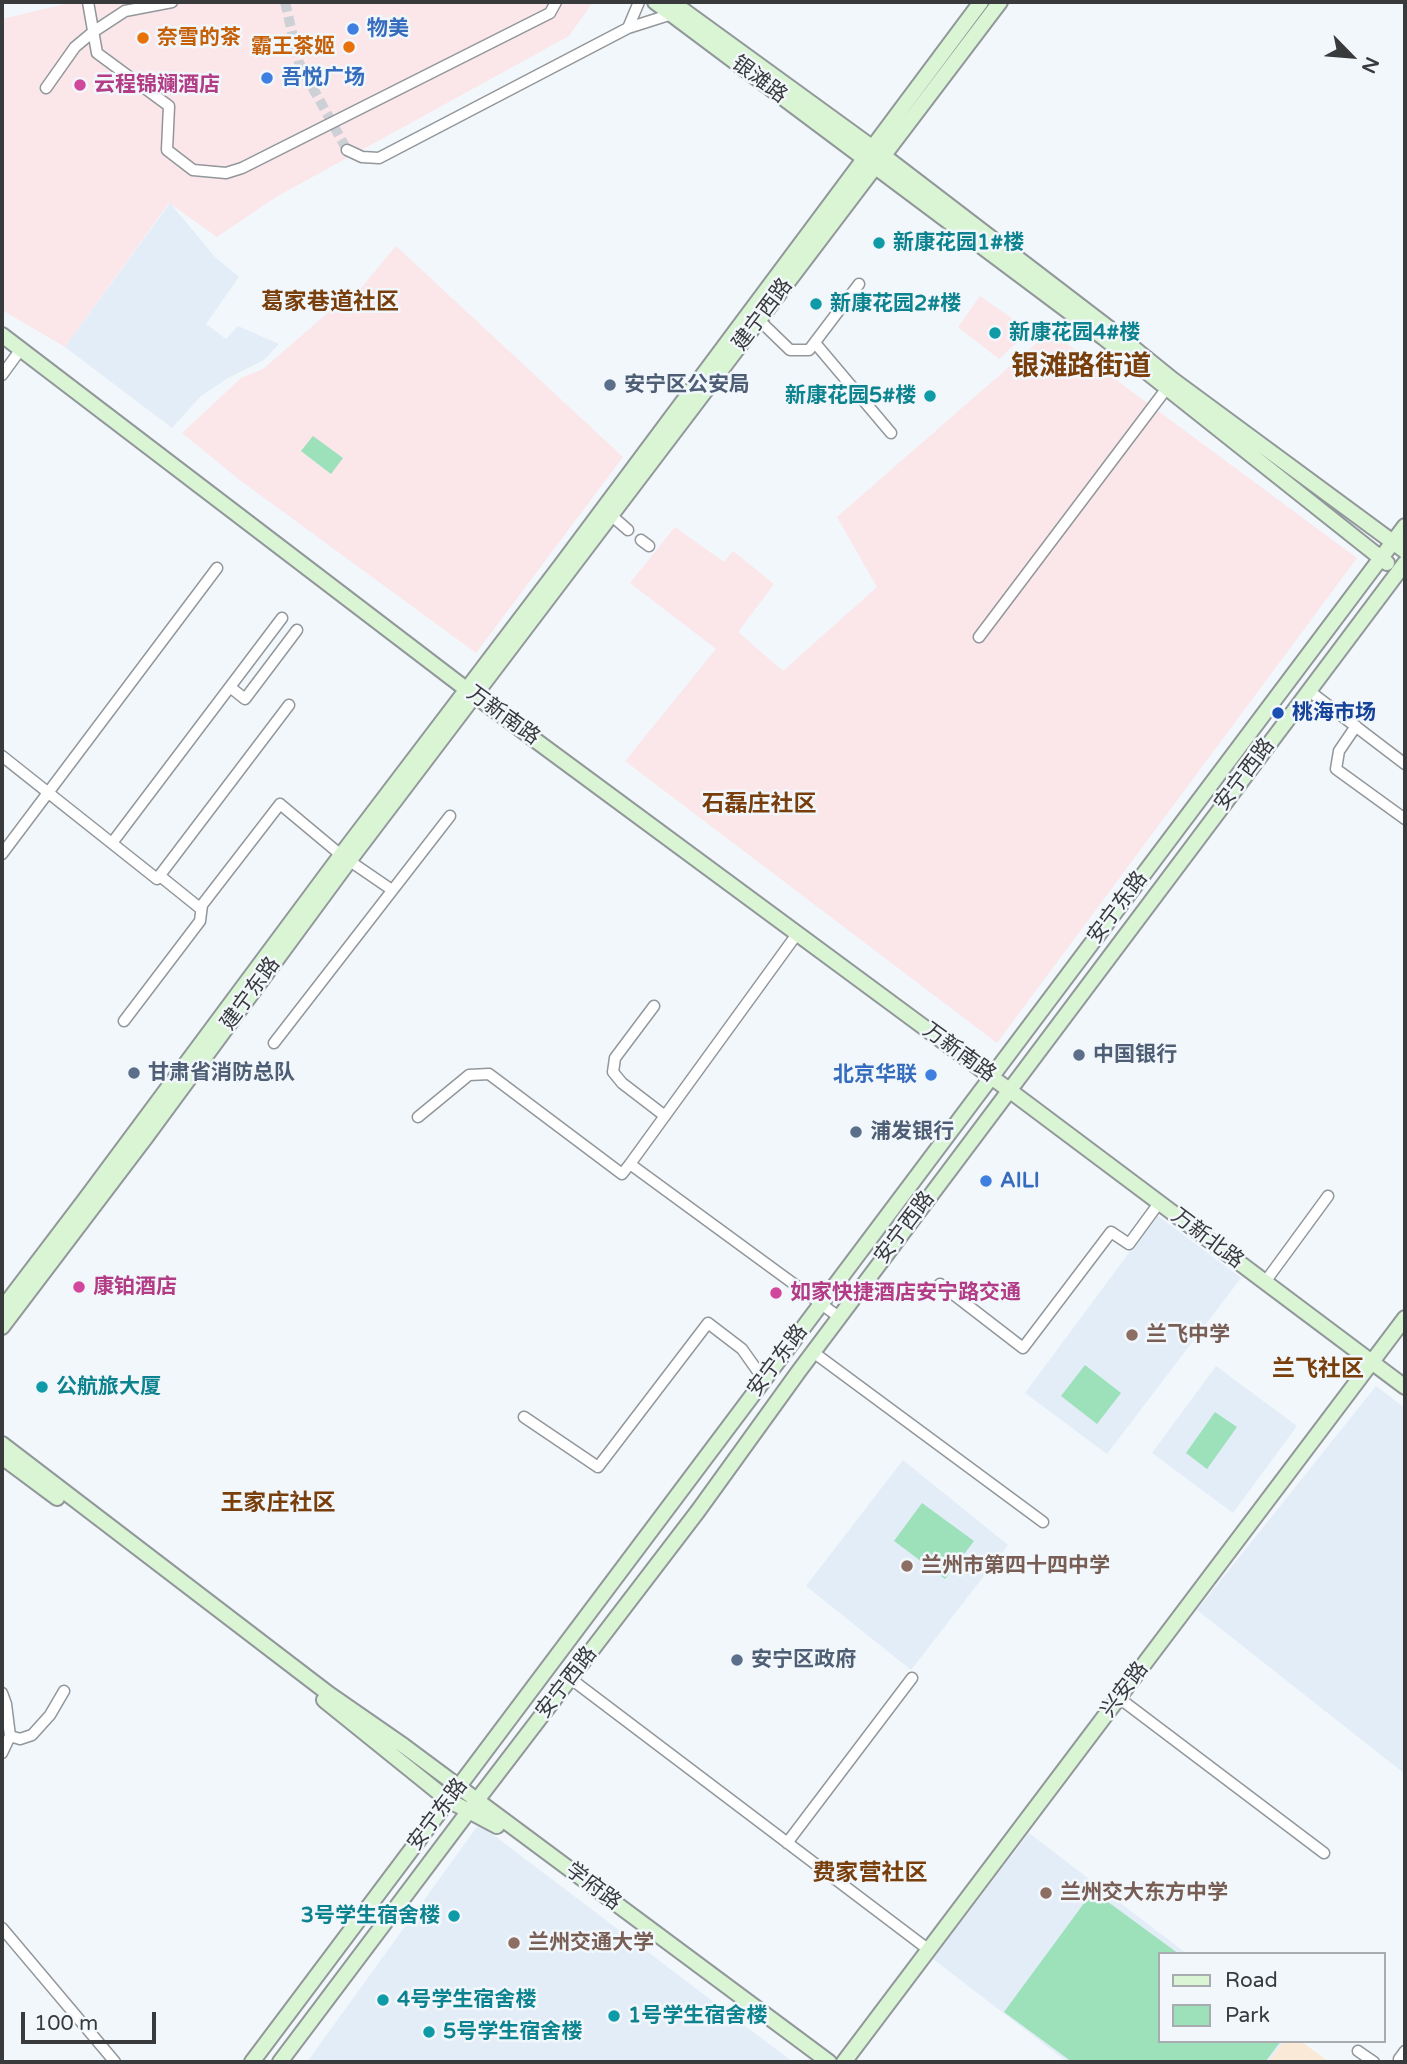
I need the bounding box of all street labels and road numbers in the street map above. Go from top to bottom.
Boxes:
street label: 银滩路 [726,51,792,109]
street label: 建宁西路 [728,274,798,356]
street label: 万新南路 [462,681,544,751]
street label: 安宁西路 [1210,734,1280,816]
street label: 安宁东路 [1083,867,1153,949]
street label: 建宁东路 [216,953,286,1035]
street label: 万新南路 [918,1018,1000,1088]
street label: 安宁西路 [870,1187,940,1269]
street label: 万新北路 [1166,1204,1248,1274]
street label: 安宁东路 [743,1320,813,1402]
street label: 安宁西路 [531,1642,603,1724]
street label: 兴安路 [1096,1657,1154,1723]
street label: 安宁东路 [403,1774,473,1856]
street label: 学府路 [560,1858,626,1916]

